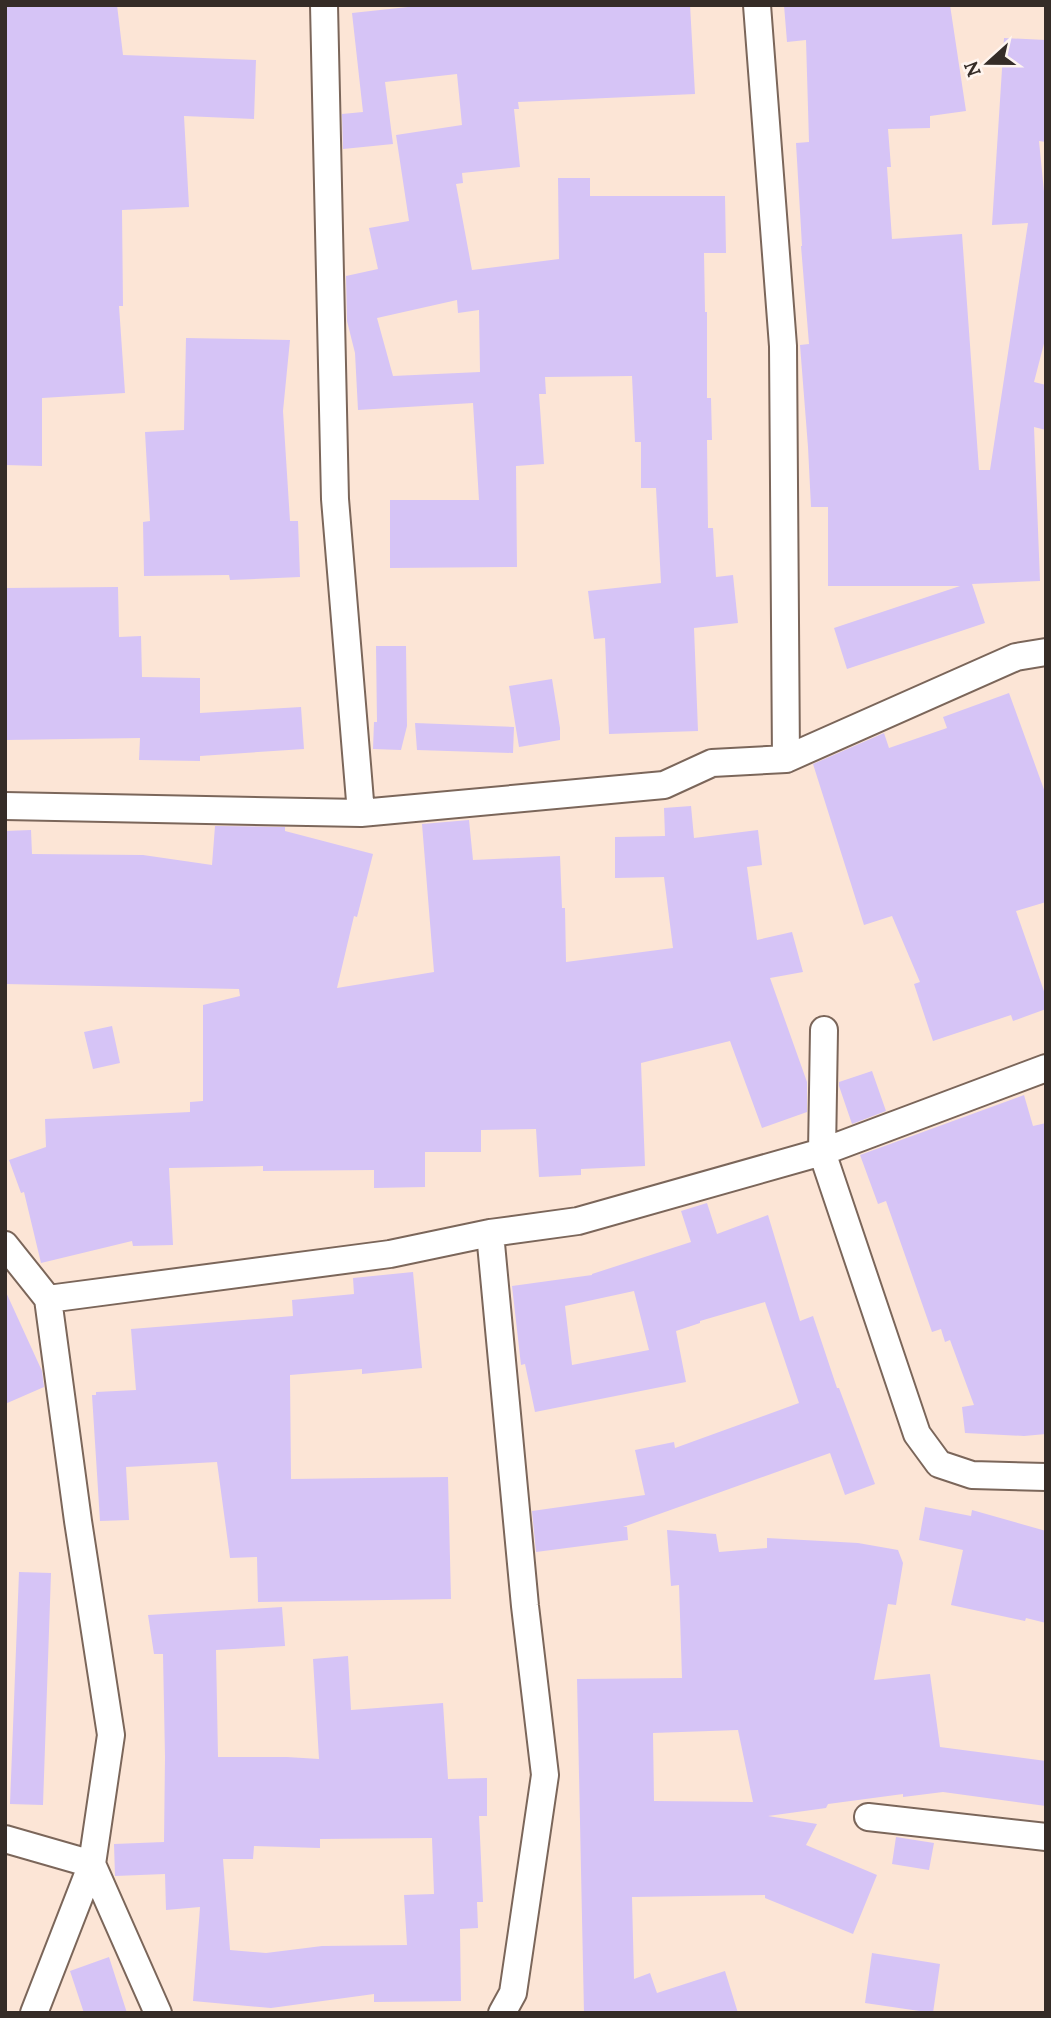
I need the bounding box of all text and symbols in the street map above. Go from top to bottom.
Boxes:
north arrow [953,28,1023,98]
text: N [958,58,986,80]

